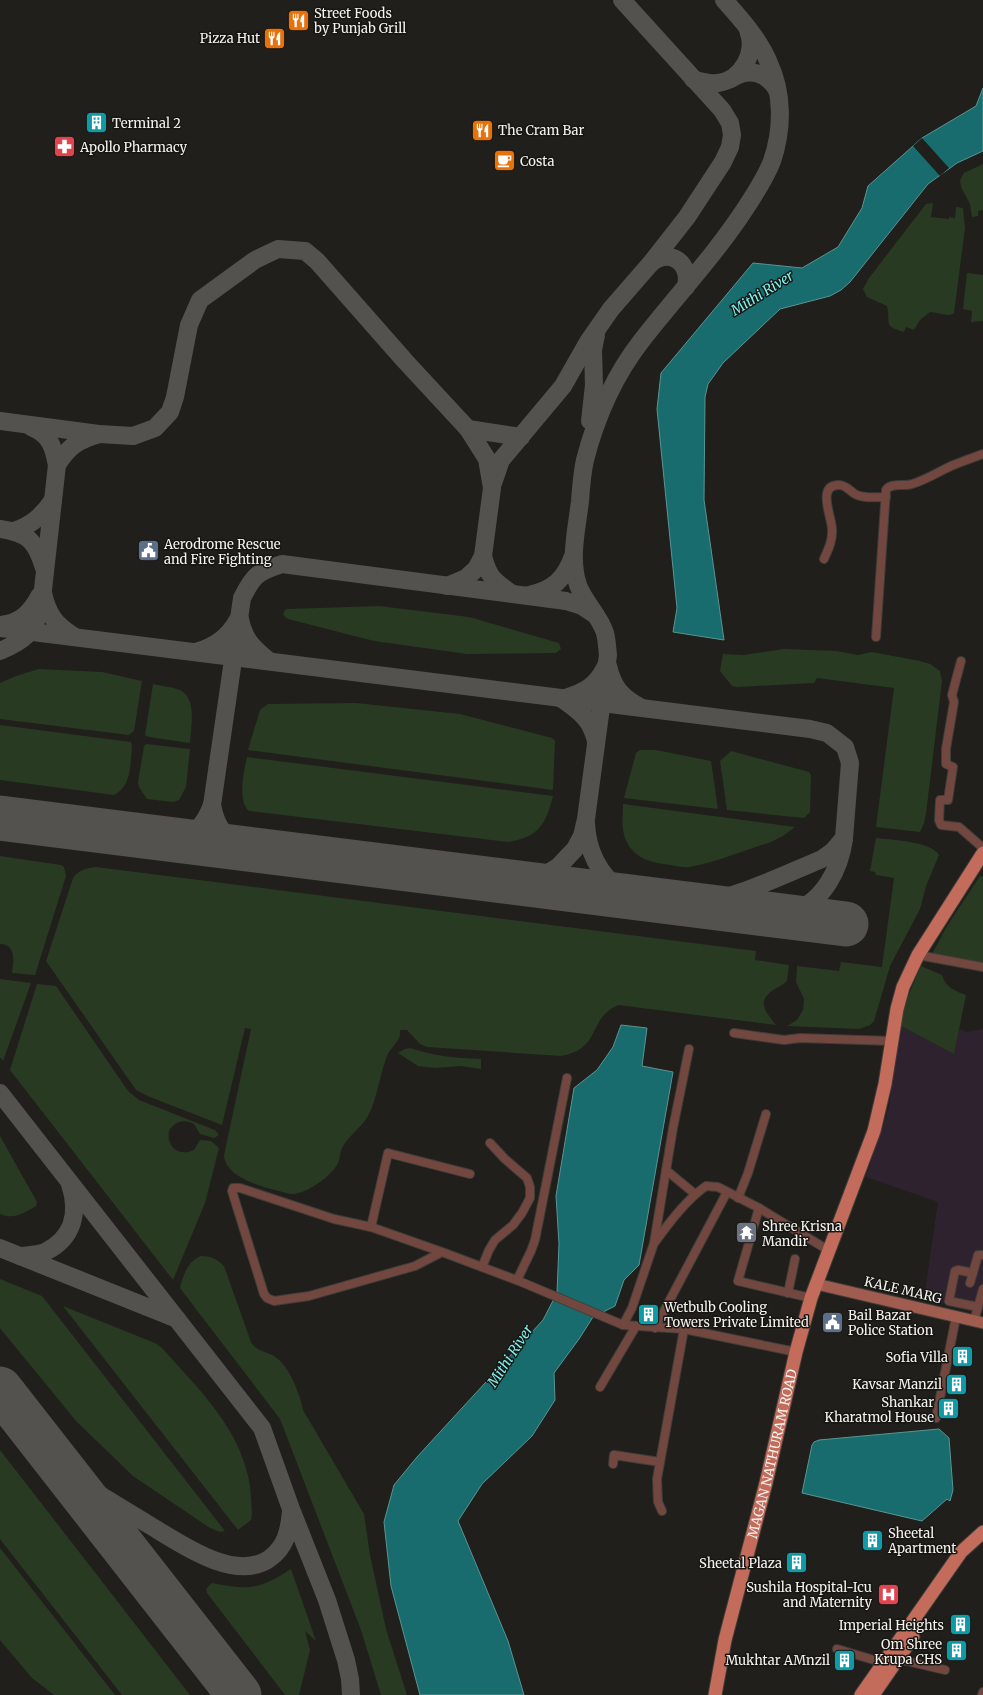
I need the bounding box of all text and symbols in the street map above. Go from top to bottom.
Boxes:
place label: Street Foods by Punjab Grill [313,5,406,37]
restaurant icon: Street Foods by Punjab Grill [285,7,311,33]
restaurant icon: Pizza Hut [262,25,288,51]
place label: Pizza Hut [200,30,260,47]
building icon: Terminal 2 [83,110,109,136]
place label: Terminal 2 [112,115,181,132]
restaurant icon: The Cram Bar [470,117,496,143]
place label: The Cram Bar [498,122,585,139]
pharmacy icon: Apollo Pharmacy [51,134,77,160]
place label: Apollo Pharmacy [79,139,188,156]
cafe icon: Costa [492,148,518,174]
place label: Costa [520,153,554,170]
water label: Mithi River [726,266,797,320]
place label: Aerodrome Rescue and Fire Fighting [163,536,281,568]
public building icon: Aerodrome Rescue and Fire Fighting [136,538,162,564]
place label: Shree Krisna Mandir [762,1218,842,1250]
temple icon: Shree Krisna Mandir [734,1220,760,1246]
street label: KALE MARG [863,1273,944,1307]
place label: Wetbulb Cooling Towers Private Limited [663,1299,809,1331]
building icon: Wetbulb Cooling Towers Private Limited [636,1301,662,1327]
place label: Bail Bazar Police Station [848,1307,934,1339]
public building icon: Bail Bazar Police Station [820,1309,846,1335]
water label: Mithi River [483,1321,537,1391]
building icon: Sofia Villa [950,1344,976,1370]
place label: Sofia Villa [885,1349,948,1366]
street label: MAGAN NATHURAM ROAD [743,1367,800,1540]
building icon: Kavsar Manzil [944,1371,970,1397]
place label: Kavsar Manzil [852,1376,942,1393]
place label: Shankar Kharatmol House [825,1394,934,1426]
building icon: Shankar Kharatmol House [936,1396,962,1422]
place label: Sheetal Apartment [887,1525,956,1557]
building icon: Sheetal Apartment [860,1527,886,1553]
building icon: Sheetal Plaza [784,1550,810,1576]
place label: Sheetal Plaza [699,1555,782,1572]
place label: Sushila Hospital-Icu and Maternity [746,1579,872,1611]
hospital icon: Sushila Hospital-Icu and Maternity [875,1581,901,1607]
building icon: Imperial Heights [947,1612,973,1638]
place label: Imperial Heights [839,1617,944,1634]
place label: Om Shree Krupa CHS [874,1636,942,1668]
building icon: Om Shree Krupa CHS [944,1638,970,1664]
building icon: Mukhtar AMnzil [832,1647,858,1673]
place label: Mukhtar AMnzil [725,1652,830,1669]

